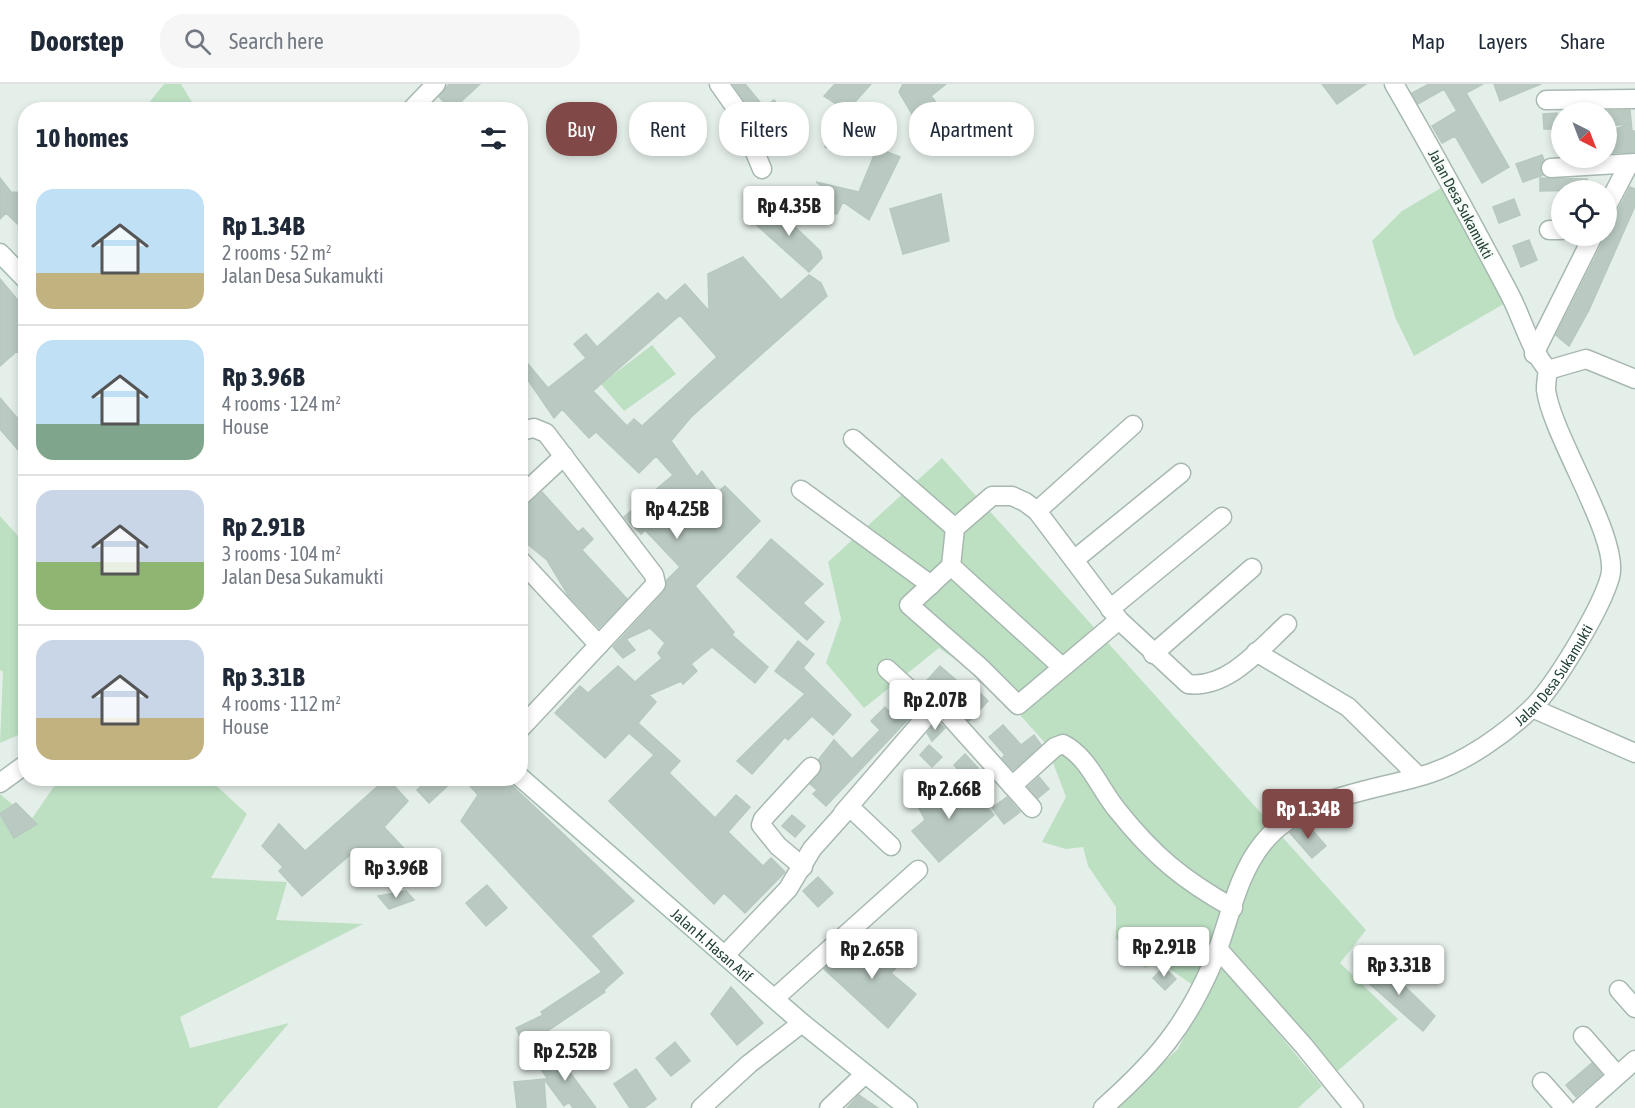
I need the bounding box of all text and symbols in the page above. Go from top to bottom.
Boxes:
search box [160,14,580,68]
text: Doorstep [30,25,124,57]
icon: search [181,25,214,58]
text: Search here [229,28,324,54]
text: Map [1411,29,1445,53]
text: Layers [1478,29,1528,53]
text: Share [1561,29,1605,53]
chip: Buy [546,102,617,156]
chip: Rent [629,102,707,156]
chip: Filters [719,102,809,156]
chip: New [821,102,897,156]
chip: Apartment [909,102,1034,156]
north arrow [1551,102,1617,168]
map controls [1551,102,1617,246]
icon: filters [477,122,510,155]
text: 10 homes [36,123,129,153]
street label: Jalan Desa Sukamukti [1425,147,1497,261]
button: locate [1551,180,1617,246]
pin: Rp 4.35B [727,186,851,237]
text: Rp 4.35B [757,194,821,217]
text: Rp 1.34B [222,211,305,241]
icon: home [84,213,156,285]
text: 2 rooms · 52 m² [222,241,332,264]
text: Jalan Desa Sukamukti [222,264,384,287]
text: Rp 3.96B [222,362,305,392]
icon: home [84,364,156,436]
text: 4 rooms · 124 m² [222,392,341,415]
text: House [222,415,269,438]
pin: Rp 4.25B [615,489,739,540]
text: Rp 4.25B [645,497,709,520]
text: Rp 2.91B [222,512,305,542]
icon: home [84,514,156,586]
text: 3 rooms · 104 m² [222,542,341,565]
text: Jalan Desa Sukamukti [222,565,384,588]
street label: Jalan Desa Sukamukti [1511,621,1596,729]
text: Rp 3.31B [222,662,305,692]
icon: home [84,664,156,736]
pin: Rp 2.07B [873,680,997,731]
text: Rp 2.07B [903,688,967,711]
text: 4 rooms · 112 m² [222,692,341,715]
text: House [222,715,269,738]
pin: Rp 2.66B [887,769,1011,820]
text: Rp 2.66B [917,777,981,800]
pin: Rp 1.34B [1246,789,1370,840]
text: Rp 1.34B [1276,797,1340,820]
pin: Rp 3.96B [334,848,458,899]
text: Rp 3.96B [364,856,428,879]
street label: Jalan H. Hasan Arif [668,905,756,985]
pin: Rp 2.91B [1102,927,1226,978]
pin: Rp 2.65B [810,929,934,980]
text: Rp 2.91B [1132,935,1196,958]
text: Rp 2.65B [840,937,904,960]
pin: Rp 3.31B [1337,945,1461,996]
text: Rp 3.31B [1367,953,1431,976]
pin: Rp 2.52B [503,1031,627,1082]
text: Rp 2.52B [533,1039,597,1062]

